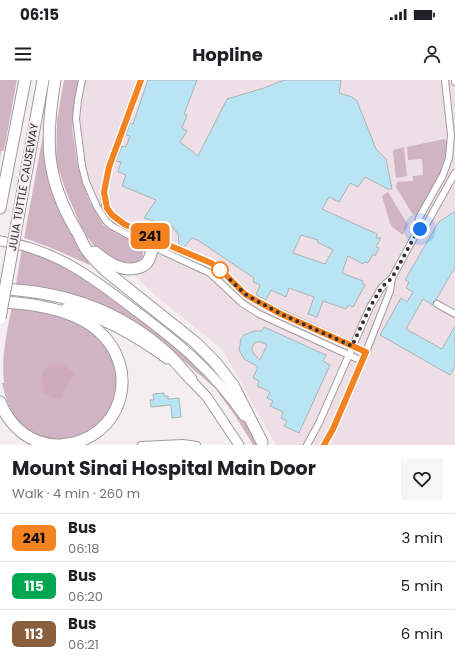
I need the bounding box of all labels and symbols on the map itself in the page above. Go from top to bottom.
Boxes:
street label: JULIA TUTTLE CAUSEWAY [4,121,42,252]
your location [410,219,430,239]
line badge: 241 [127,223,173,249]
unlabelled marker [211,261,229,279]

